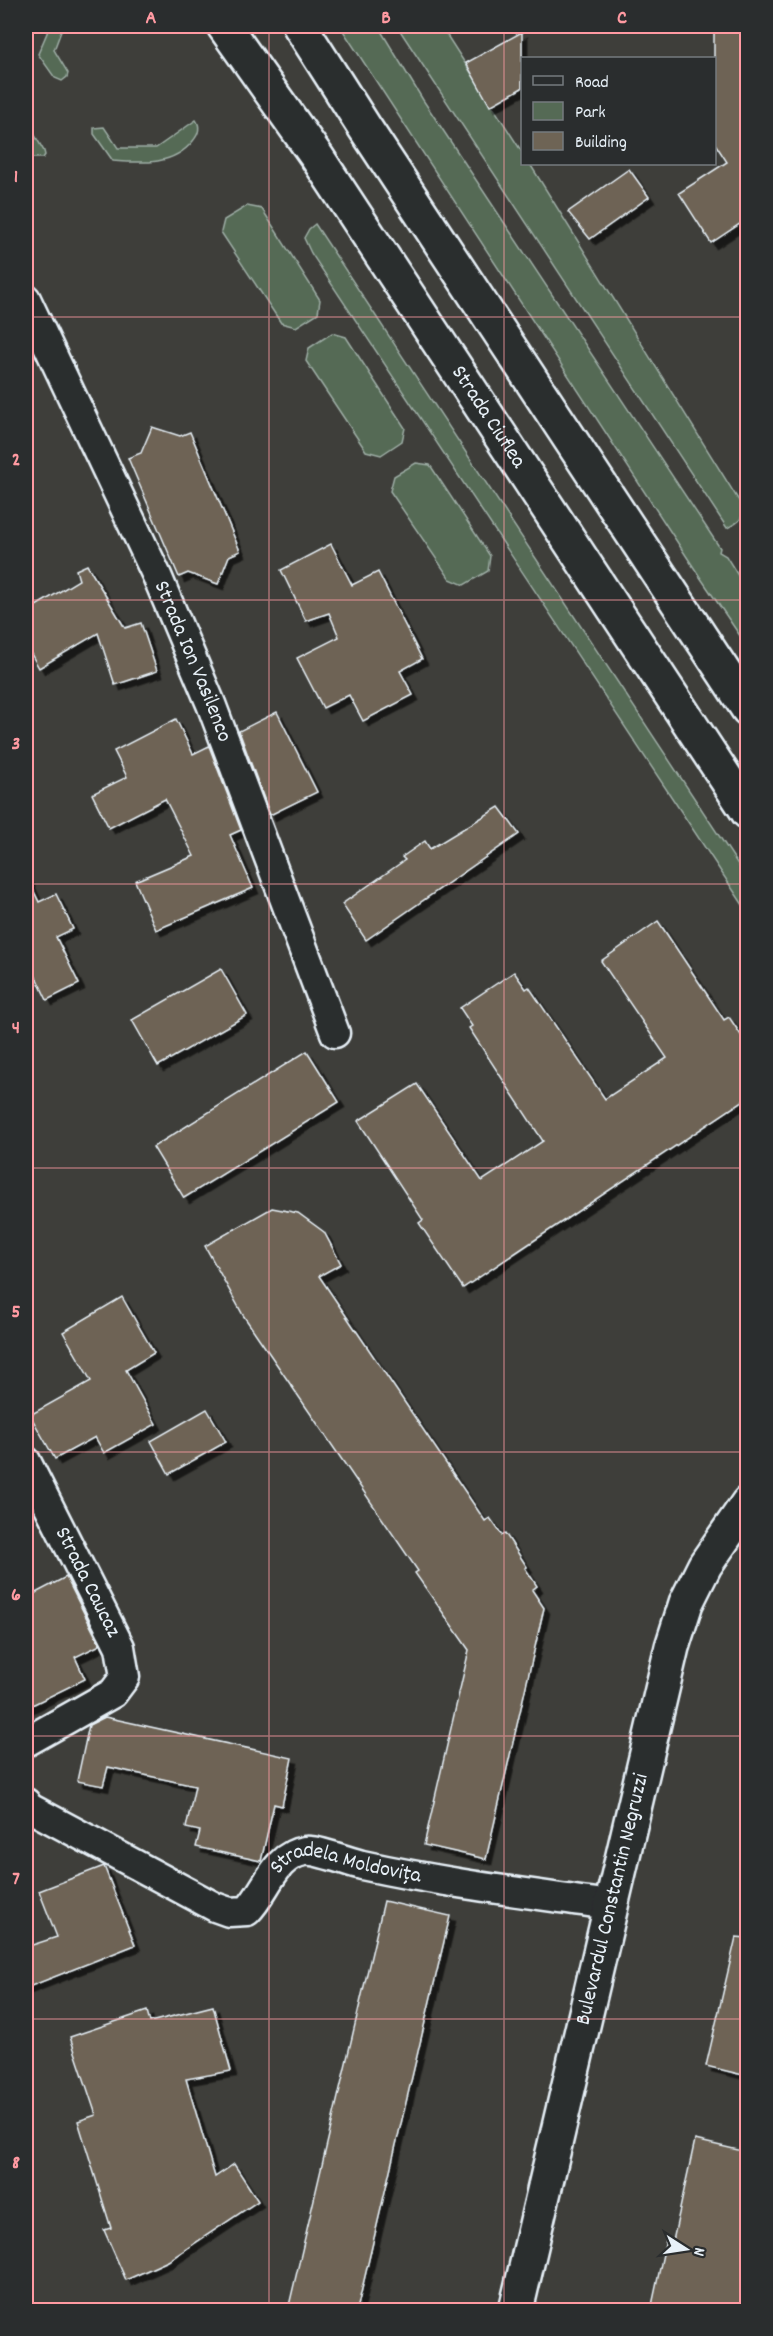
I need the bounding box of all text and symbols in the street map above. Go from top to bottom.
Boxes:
text: A [146,5,157,33]
text: B [381,5,391,33]
text: C [617,5,627,33]
legend [521,57,716,165]
text: Road [575,71,609,96]
text: Park [575,101,606,126]
text: Building [575,131,627,156]
text: 1 [14,164,18,192]
street label: Strada Ciuflea [443,360,534,475]
text: 2 [12,447,20,475]
street label: Strada Ion Vasilenco [145,576,239,747]
text: 3 [12,731,20,759]
text: 4 [12,1015,20,1043]
text: 5 [11,1299,21,1327]
street label: Strada Caucaz [46,1522,129,1644]
text: 6 [11,1582,21,1610]
street label: Bulevardul Constantin Negruzzi [568,1770,657,2028]
street label: Stradela Moldovița [262,1835,424,1892]
text: 7 [12,1866,20,1894]
text: 8 [12,2150,20,2178]
north arrow [656,2219,716,2279]
text: N [686,2245,710,2258]

